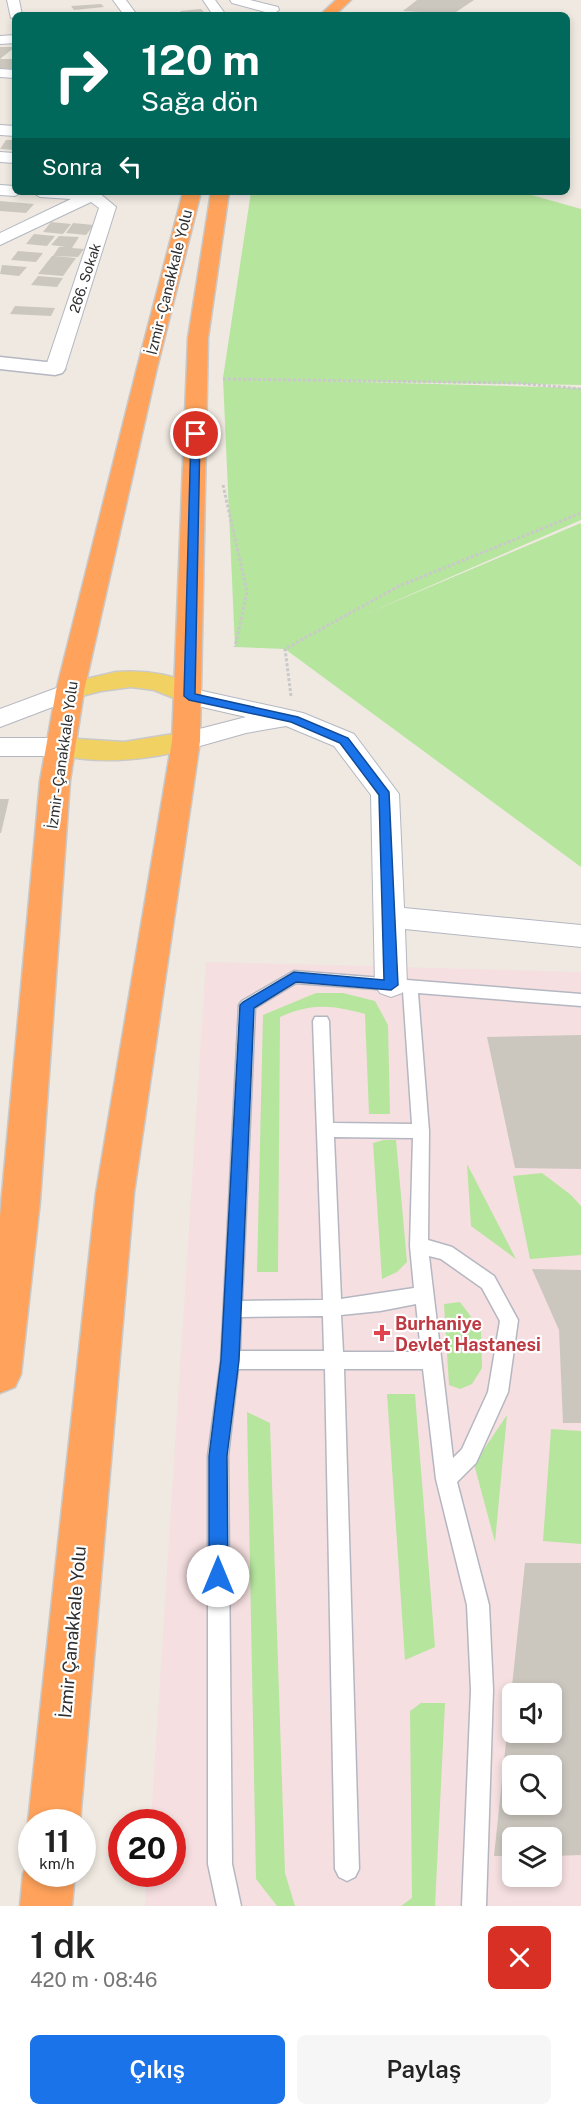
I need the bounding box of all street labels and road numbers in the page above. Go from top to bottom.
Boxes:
street label: İzmir - Çanakkale Yolu [142,207,195,356]
street label: 266. Sokak [66,241,104,315]
street label: İzmir - Çanakkale Yolu [42,680,81,830]
street label: İzmir Çanakkale Yolu [53,1545,90,1719]

